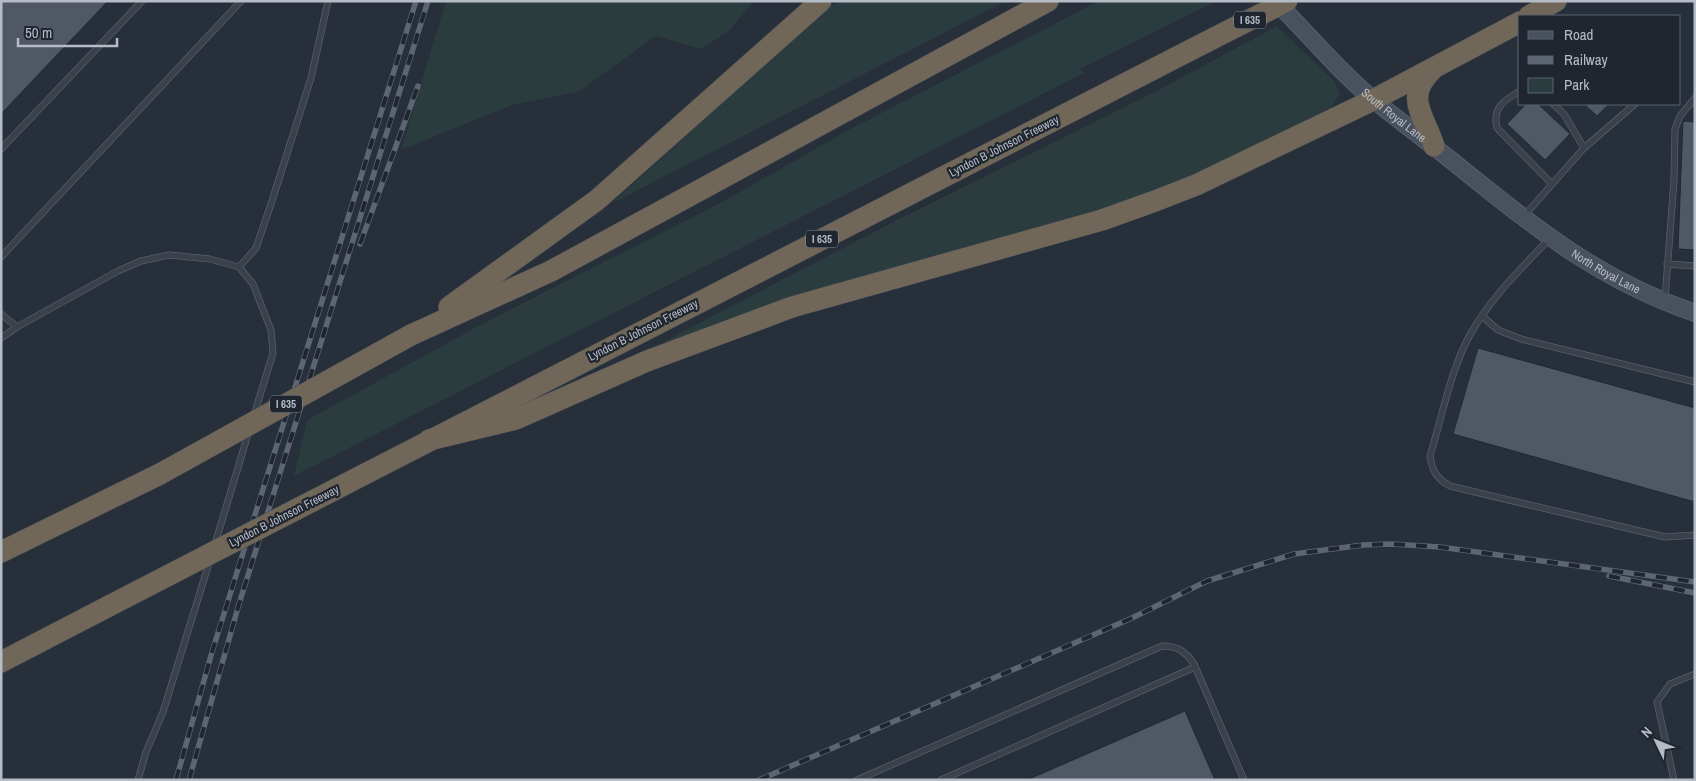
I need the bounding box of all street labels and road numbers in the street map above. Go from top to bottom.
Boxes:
road number: I 635 [1234,12,1266,28]
street label: South Royal Lane [1358,85,1429,146]
street label: Lyndon B Johnson Freeway [946,111,1062,181]
road number: I 635 [806,230,838,248]
street label: North Royal Lane [1568,246,1643,297]
street label: Lyndon B Johnson Freeway [585,295,701,365]
road number: I 635 [270,396,302,412]
street label: Lyndon B Johnson Freeway [226,481,342,551]

